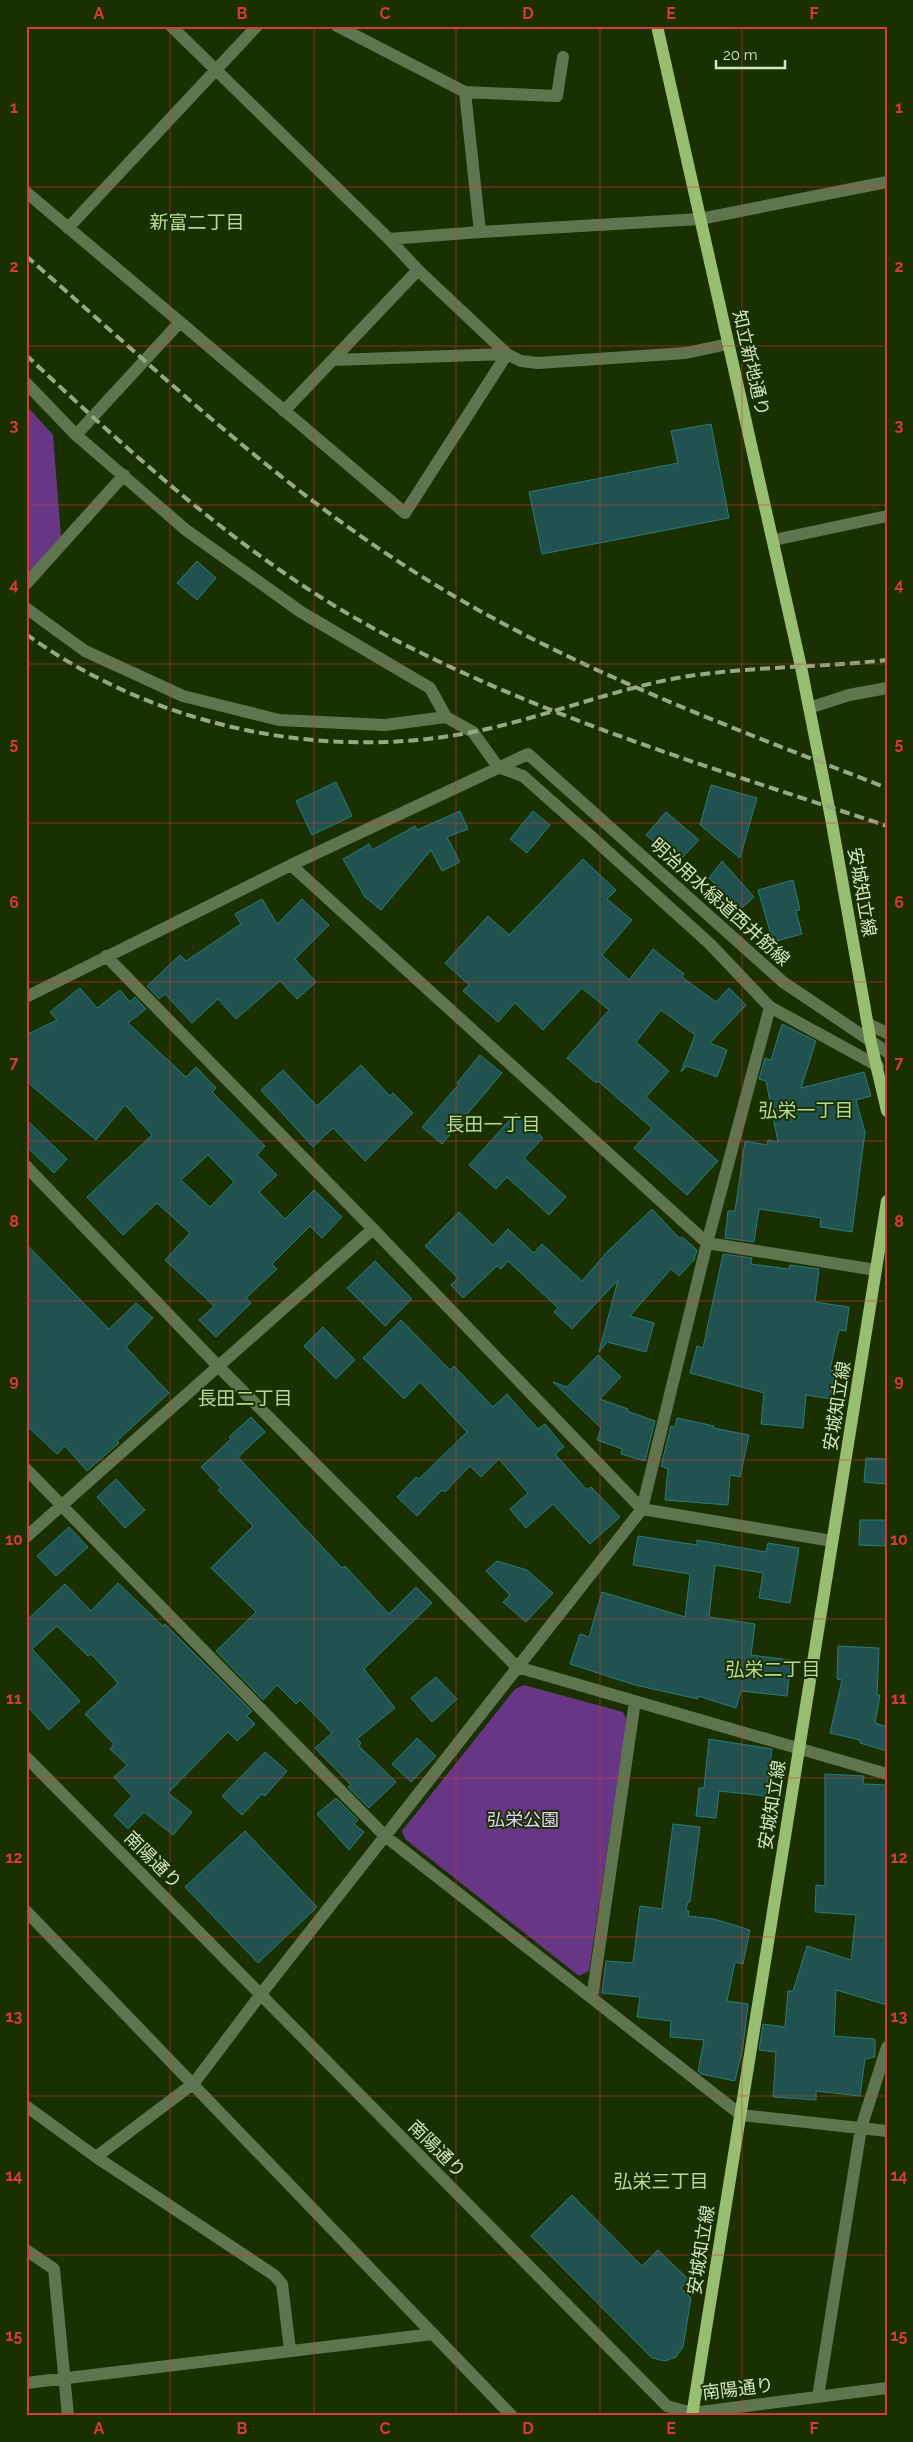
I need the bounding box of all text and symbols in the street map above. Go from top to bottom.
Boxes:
text: A [94,4,105,23]
text: B [237,4,248,23]
text: C [380,4,391,23]
text: D [522,4,534,23]
text: E [666,4,676,23]
text: F [809,4,819,23]
scale bar [716,38,784,70]
text: 20 m [723,46,758,64]
text: 1 [10,98,18,117]
text: 1 [895,98,903,117]
district label: 新富二丁目 [149,211,245,233]
text: 2 [9,257,19,276]
text: 2 [894,257,904,276]
street label: 知立新地通り [729,308,774,418]
text: 3 [10,416,19,435]
text: 3 [895,416,904,435]
text: 4 [9,575,19,594]
text: 4 [894,575,904,594]
text: 5 [10,734,19,753]
text: 5 [895,734,904,753]
street label: 明治用水緑道西井筋線 [646,834,794,970]
street label: 安城知立線 [844,846,881,938]
text: 6 [9,893,19,912]
text: 6 [894,893,904,912]
text: 7 [10,1053,19,1072]
text: 7 [895,1053,904,1072]
district label: 弘栄一丁目 [758,1099,854,1121]
district label: 長田一丁目 [445,1113,541,1135]
text: 8 [9,1212,19,1231]
text: 8 [894,1212,904,1231]
street label: 安城知立線 [819,1360,854,1452]
text: 9 [9,1371,19,1390]
text: 9 [894,1371,904,1390]
district label: 長田二丁目 [197,1387,293,1409]
text: 10 [5,1530,23,1549]
text: 10 [890,1530,908,1549]
district label: 弘栄二丁目 [725,1658,821,1680]
text: 11 [6,1689,22,1708]
text: 11 [891,1689,907,1708]
street label: 安城知立線 [754,1759,789,1851]
park label: 弘栄公園 [487,1809,559,1830]
street label: 南陽通り [120,1827,186,1893]
text: 12 [6,1848,22,1867]
text: 12 [891,1848,907,1867]
text: 13 [6,2007,22,2026]
text: 13 [891,2007,907,2026]
street label: 南陽通り [404,2116,470,2182]
text: 14 [5,2166,23,2185]
text: 14 [890,2166,908,2185]
district label: 弘栄三丁目 [613,2170,709,2192]
street label: 安城知立線 [683,2204,718,2296]
text: 15 [6,2326,23,2345]
text: 15 [891,2326,908,2345]
street label: 南陽通り [701,2374,775,2403]
text: A [94,2419,105,2438]
text: B [237,2419,248,2438]
text: C [380,2419,391,2438]
text: D [522,2419,534,2438]
text: E [666,2419,676,2438]
text: F [809,2419,819,2438]

